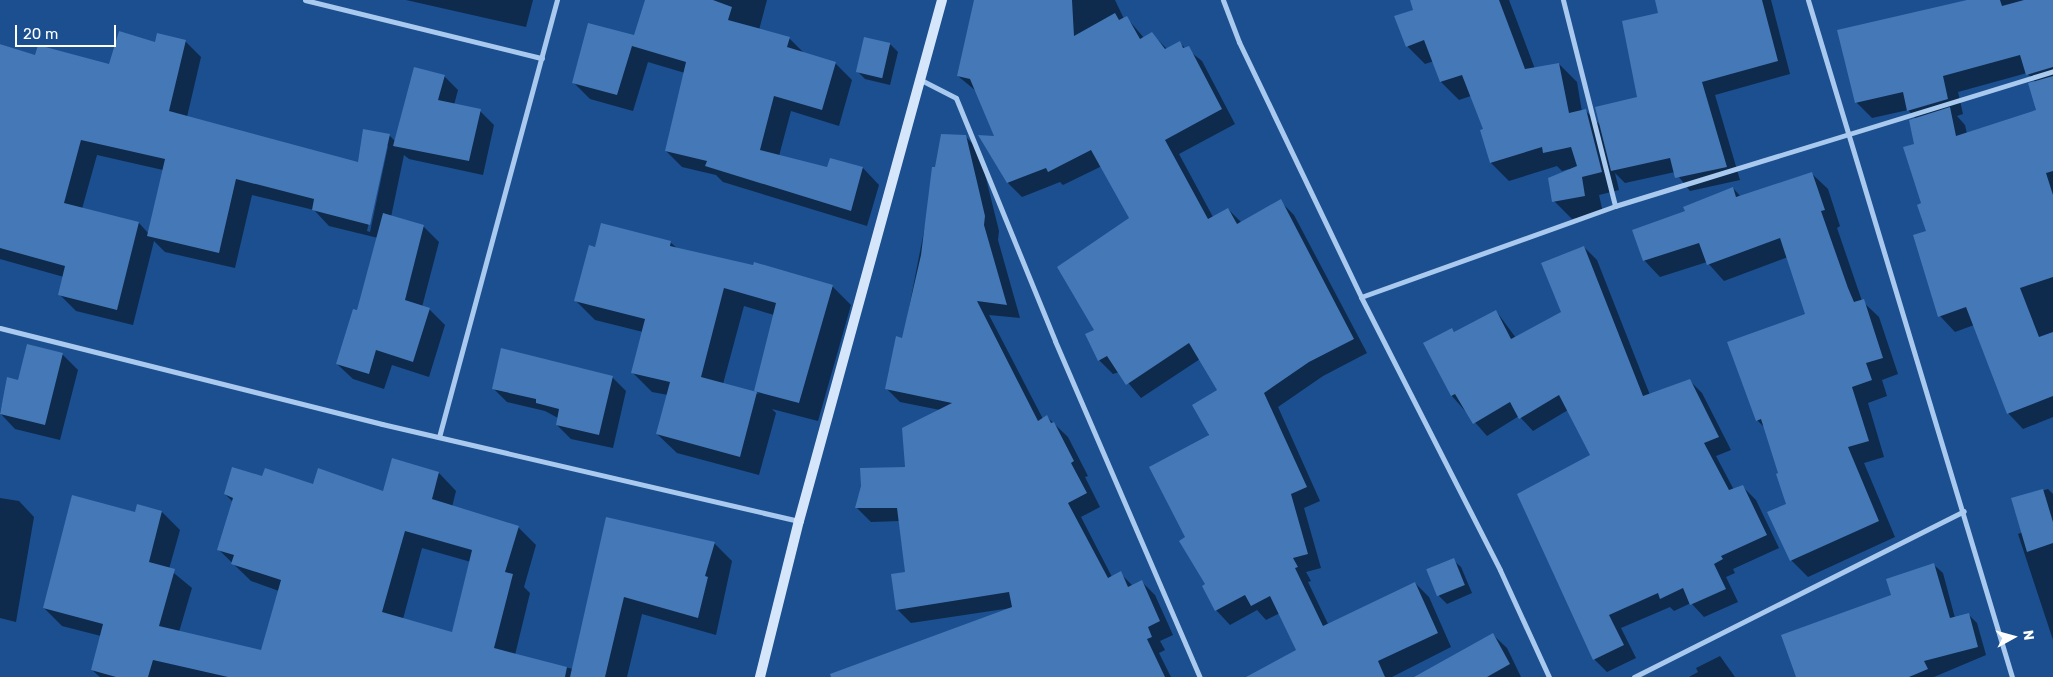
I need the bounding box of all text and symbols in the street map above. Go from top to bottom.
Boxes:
scale bar [18,15,119,47]
text: 20 m [23,25,58,43]
north arrow [1988,612,2038,662]
text: N [2019,629,2037,641]

